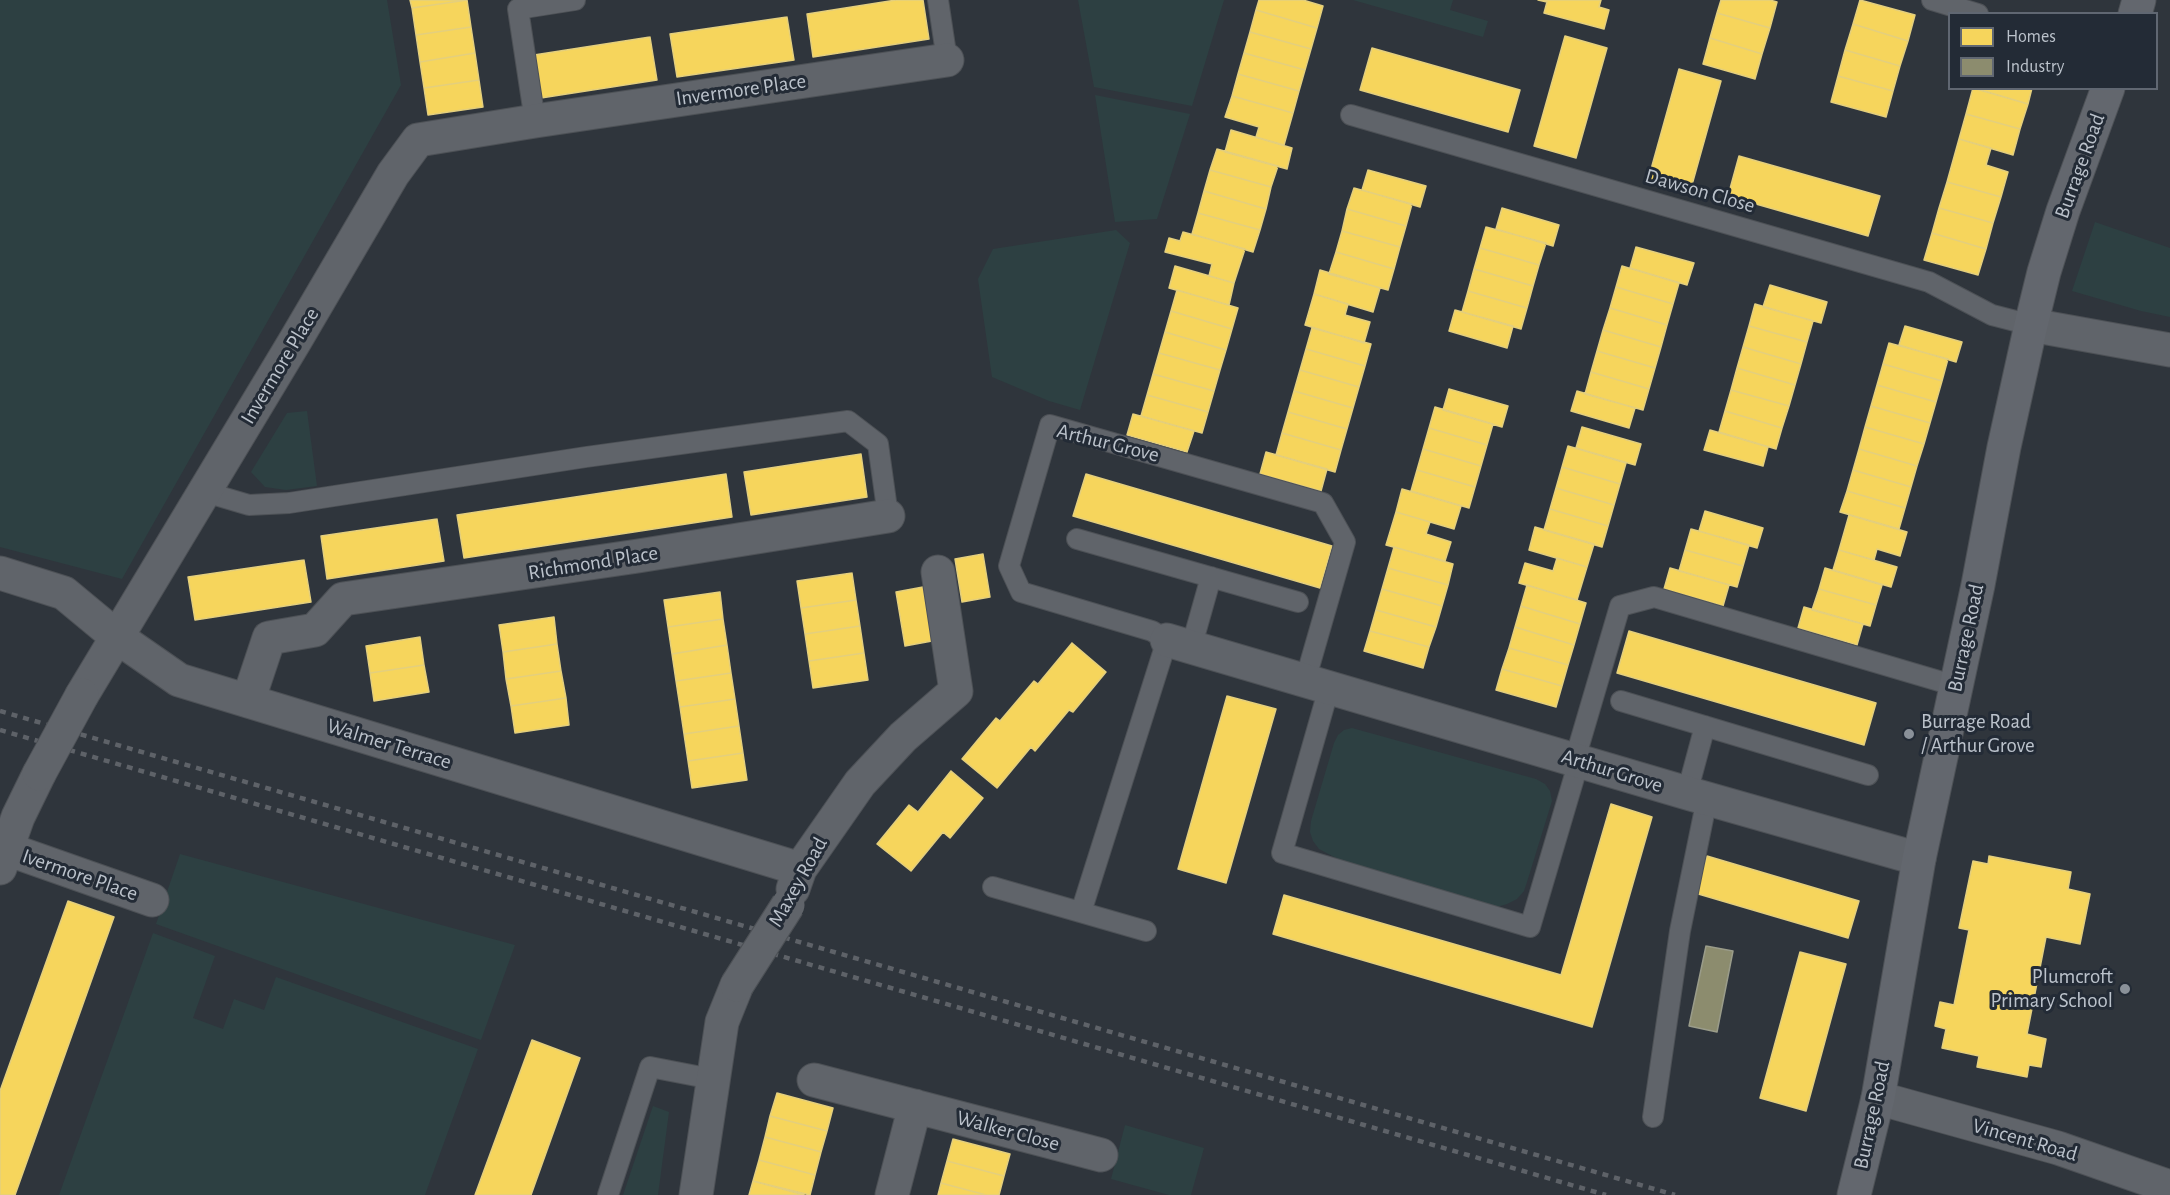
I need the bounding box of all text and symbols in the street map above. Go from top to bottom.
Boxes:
legend [1948,12,2158,90]
text: Homes [2006,28,2056,46]
text: Industry [2006,58,2065,76]
street label: Invermore Place [674,68,808,112]
street label: Burrage Road [2049,110,2111,222]
street label: Dawson Close [1642,163,1758,219]
street label: Invermore Place [235,303,325,429]
street label: Arthur Grove [1054,418,1162,468]
street label: Richmond Place [526,540,660,586]
street label: Burrage Road [1942,582,1990,694]
place label: Burrage Road / Arthur Grove [1921,709,2035,759]
street label: Walmer Terrace [324,713,454,775]
marker: Burrage Road / Arthur Grove [1902,727,1916,741]
street label: Arthur Grove [1558,744,1666,798]
street label: Maxey Road [763,833,833,931]
street label: Ivermore Place [19,843,141,907]
place label: Plumcroft Primary School [1990,964,2113,1014]
marker: Plumcroft Primary School [2118,982,2132,996]
street label: Burrage Road [1848,1059,1896,1171]
street label: Walker Close [954,1105,1062,1157]
street label: Vincent Road [1969,1113,2081,1167]

